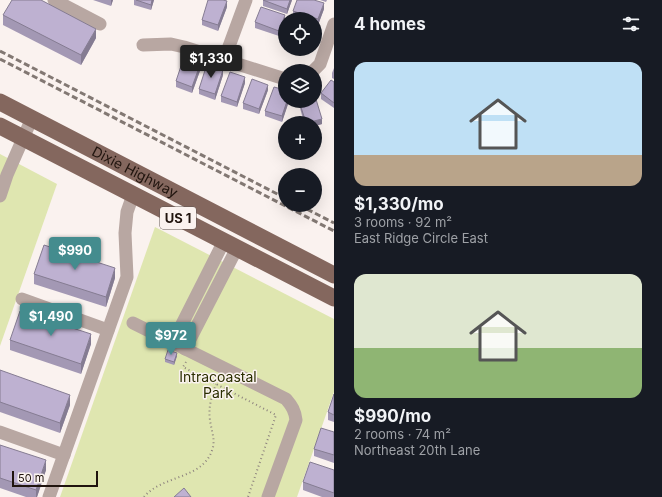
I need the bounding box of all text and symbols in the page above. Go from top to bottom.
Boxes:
map controls [278,12,322,212]
button: locate [278,12,322,56]
icon: filters [620,13,642,35]
text: 4 homes [354,14,426,34]
pin: $1,330 [178,45,244,79]
text: $1,330 [189,50,233,66]
button: layers [278,64,322,108]
icon: home [462,88,534,160]
button: + [278,116,322,160]
street label: Dixie Highway [89,142,181,201]
button: − [278,168,322,212]
text: $1,330/mo [354,194,444,214]
road number: US 1 [160,207,196,229]
text: 3 rooms · 92 m² [354,214,452,230]
text: East Ridge Circle East [354,230,488,246]
pin: $990 [51,237,99,271]
text: $990 [58,242,92,258]
icon: home [462,300,534,372]
pin: $1,490 [18,303,84,337]
text: $1,490 [29,308,73,324]
pin: $972 [147,322,195,356]
text: $972 [155,327,187,343]
park label: Intracoastal Park [179,368,257,401]
text: $990/mo [354,406,431,426]
text: 2 rooms · 74 m² [354,426,451,442]
text: Northeast 20th Lane [354,442,480,458]
scale bar [12,469,98,488]
text: 50 m [18,471,44,485]

